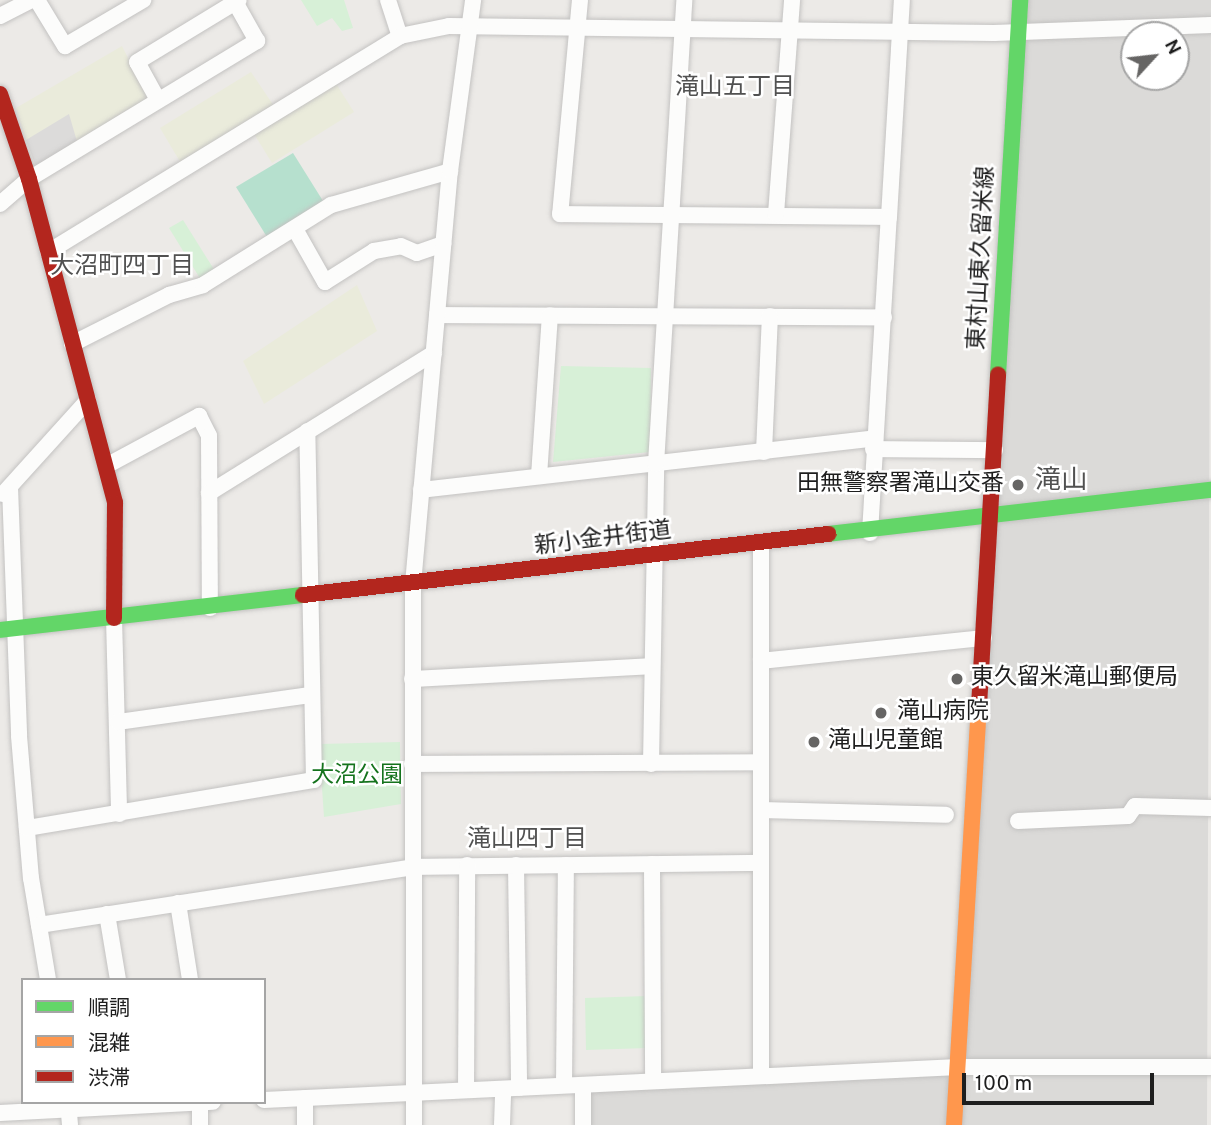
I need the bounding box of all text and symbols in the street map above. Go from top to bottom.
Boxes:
north arrow [1120,21,1190,91]
text: N [1158,36,1186,59]
district label: 滝山五丁目 [675,75,795,103]
street label: 東村山東久留米線 [964,165,1002,351]
district label: 大沼町四丁目 [50,254,194,282]
district label: 滝山 [1035,466,1087,498]
place label: 田無警察署滝山交番 [797,471,1004,499]
marker: 田無警察署滝山交番 [1010,477,1026,493]
street label: 新小金井街道 [533,518,673,562]
place label: 東久留米滝山郵便局 [971,665,1178,693]
marker: 東久留米滝山郵便局 [949,671,965,687]
place label: 滝山病院 [897,699,989,727]
marker: 滝山病院 [871,703,891,723]
place label: 滝山児童館 [828,728,943,756]
marker: 滝山児童館 [806,734,822,750]
park label: 大沼公園 [311,763,403,791]
district label: 滝山四丁目 [467,827,587,855]
legend [21,978,266,1104]
text: 順調 [88,996,130,1023]
text: 混雑 [88,1031,130,1058]
scale bar [966,1058,1158,1102]
text: 渋滞 [88,1066,130,1093]
text: 100 m [975,1071,1032,1098]

